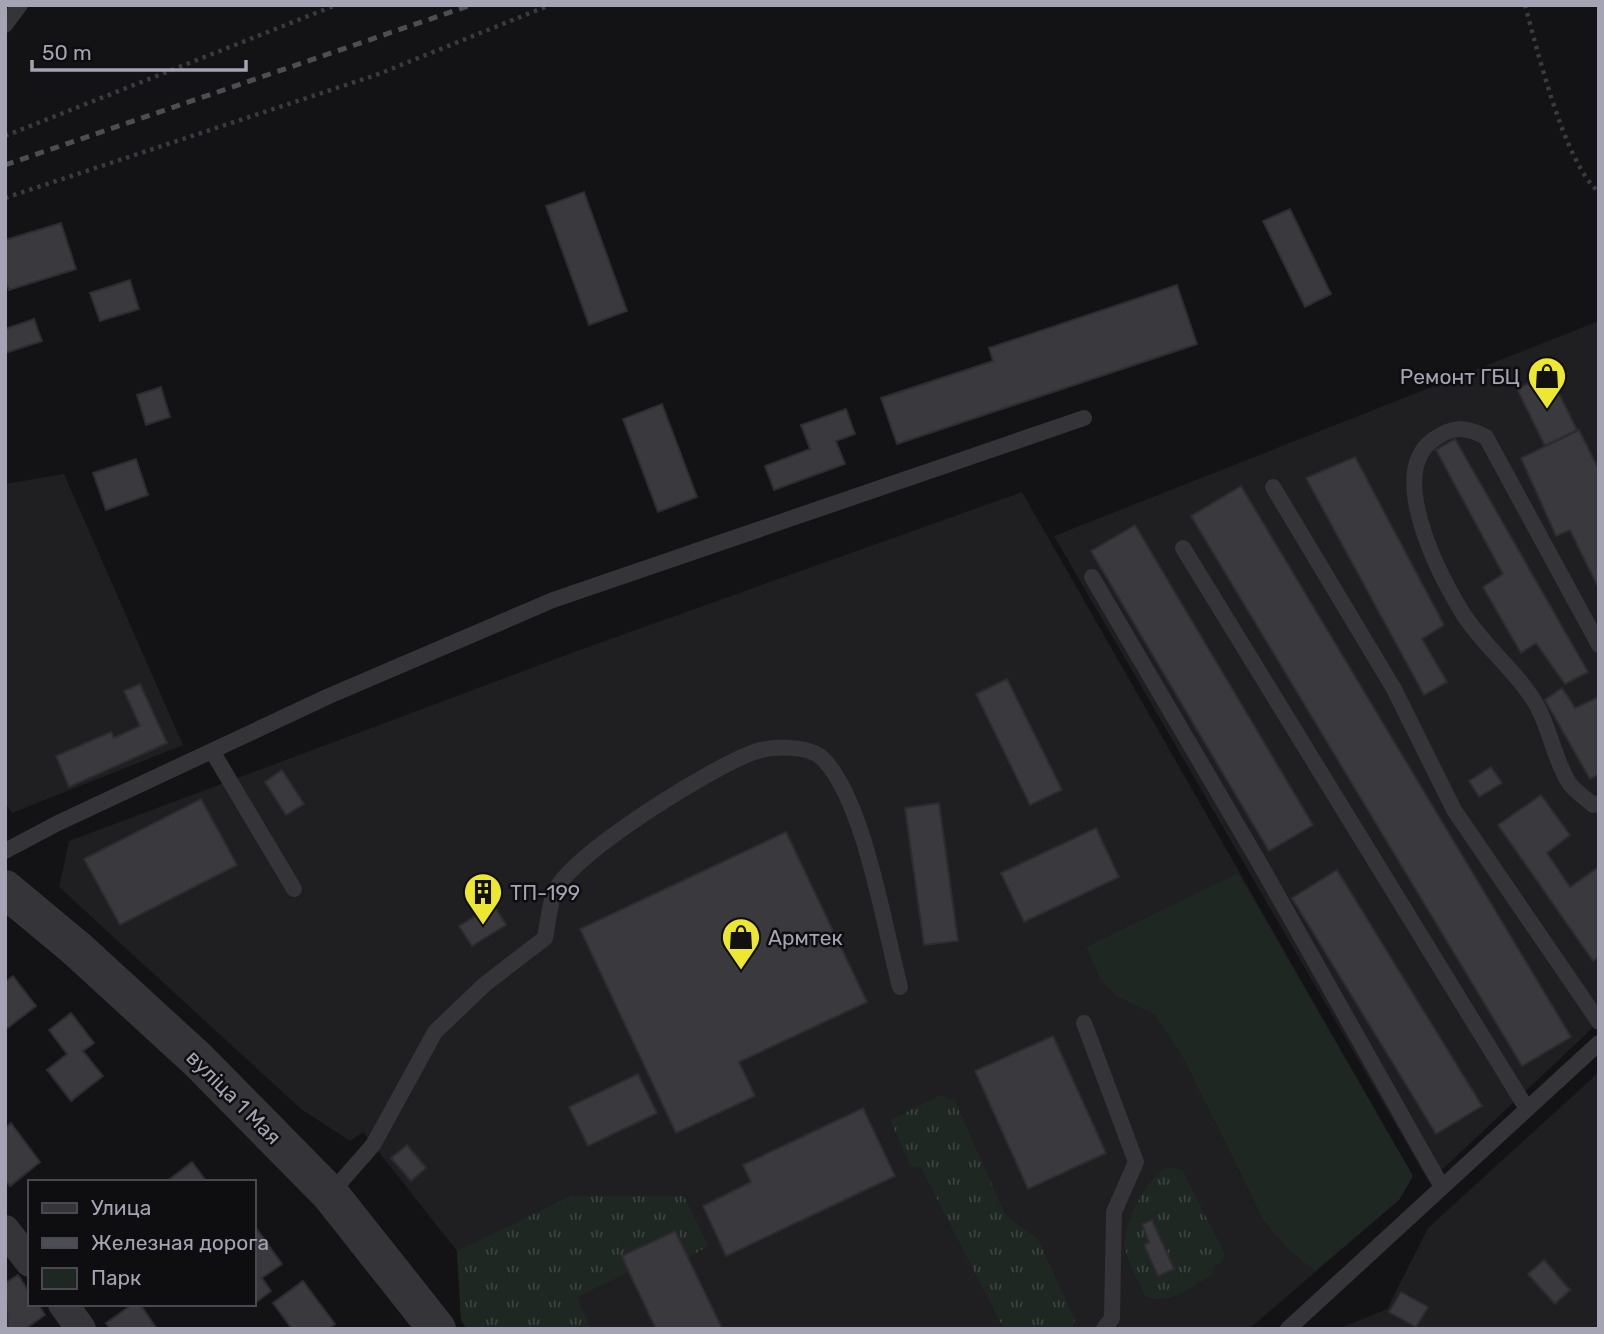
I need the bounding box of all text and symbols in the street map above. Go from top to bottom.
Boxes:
scale bar [32,28,245,72]
text: 50 m [42,40,92,65]
shop icon: Ремонт ГБЦ [1526,355,1568,410]
place label: Ремонт ГБЦ [1400,364,1520,389]
building icon: ТП-199 [462,871,504,926]
place label: ТП-199 [510,880,580,905]
shop icon: Армтек [720,916,762,971]
place label: Армтек [768,925,843,950]
street label: вуліца 1 Мая [182,1045,286,1149]
legend [28,1180,256,1306]
text: Улица [91,1195,151,1220]
text: Железная дорога [91,1230,269,1255]
text: Парк [91,1265,141,1290]

